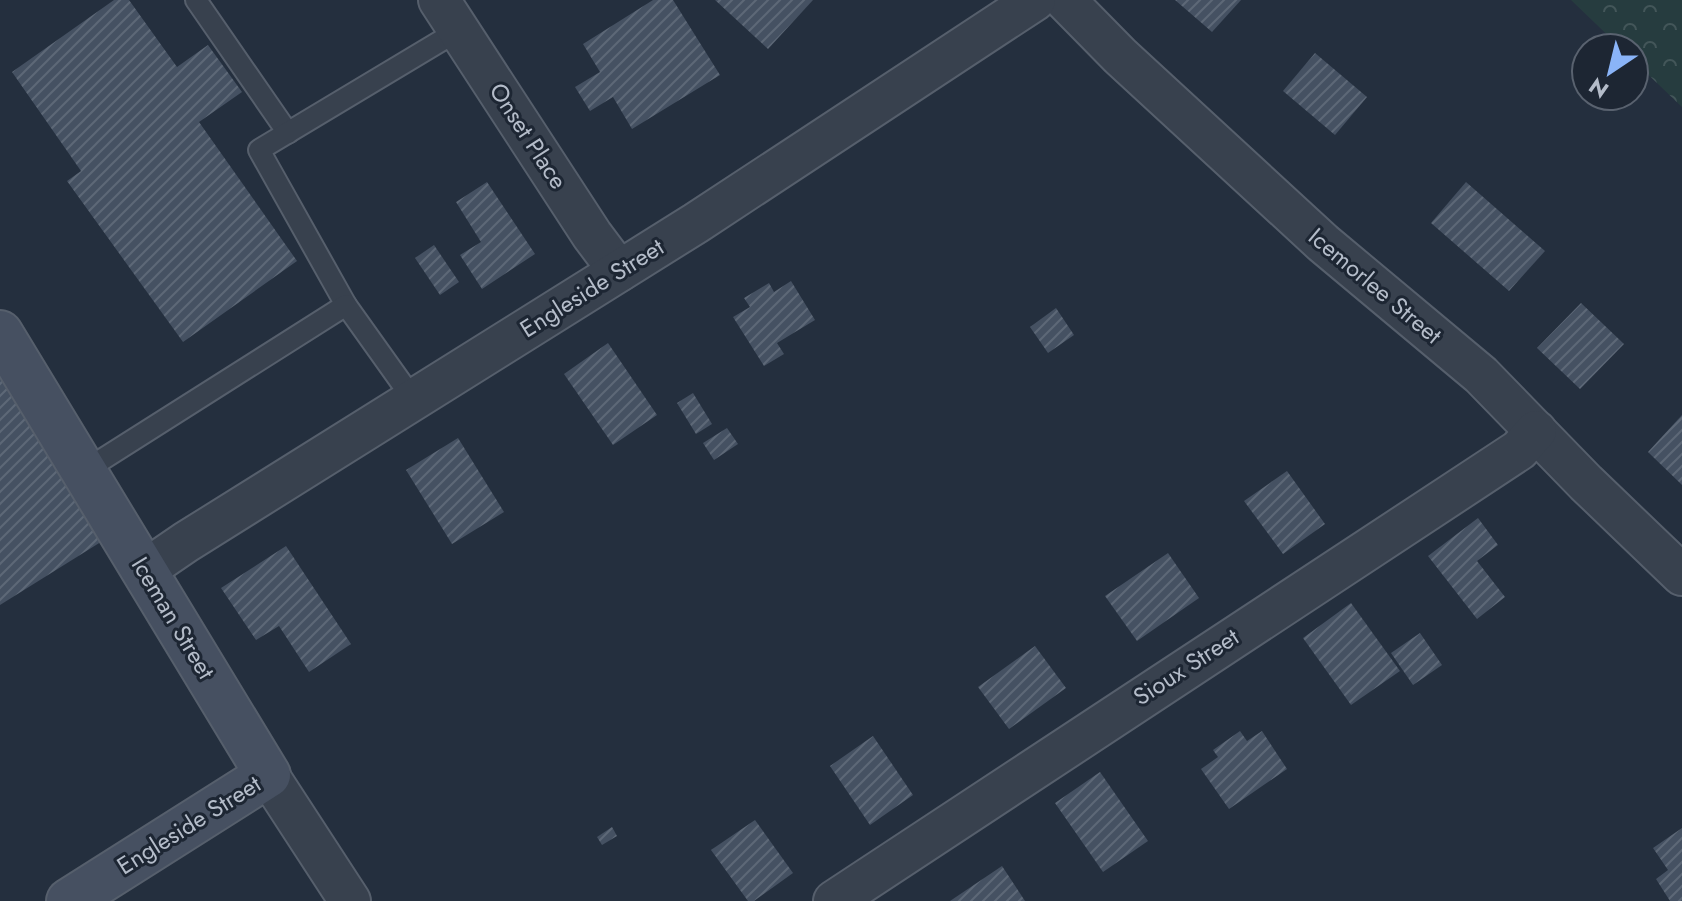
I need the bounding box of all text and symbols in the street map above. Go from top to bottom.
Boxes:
north arrow [1570,32,1650,112]
text: N [1582,70,1615,106]
street label: Onset Place [481,76,576,196]
street label: Icemorlee Street [1301,219,1450,352]
street label: Engleside Street [513,229,671,346]
street label: Iceman Street [123,550,224,686]
street label: Sioux Street [1126,619,1246,714]
street label: Engleside Street [110,766,268,883]

